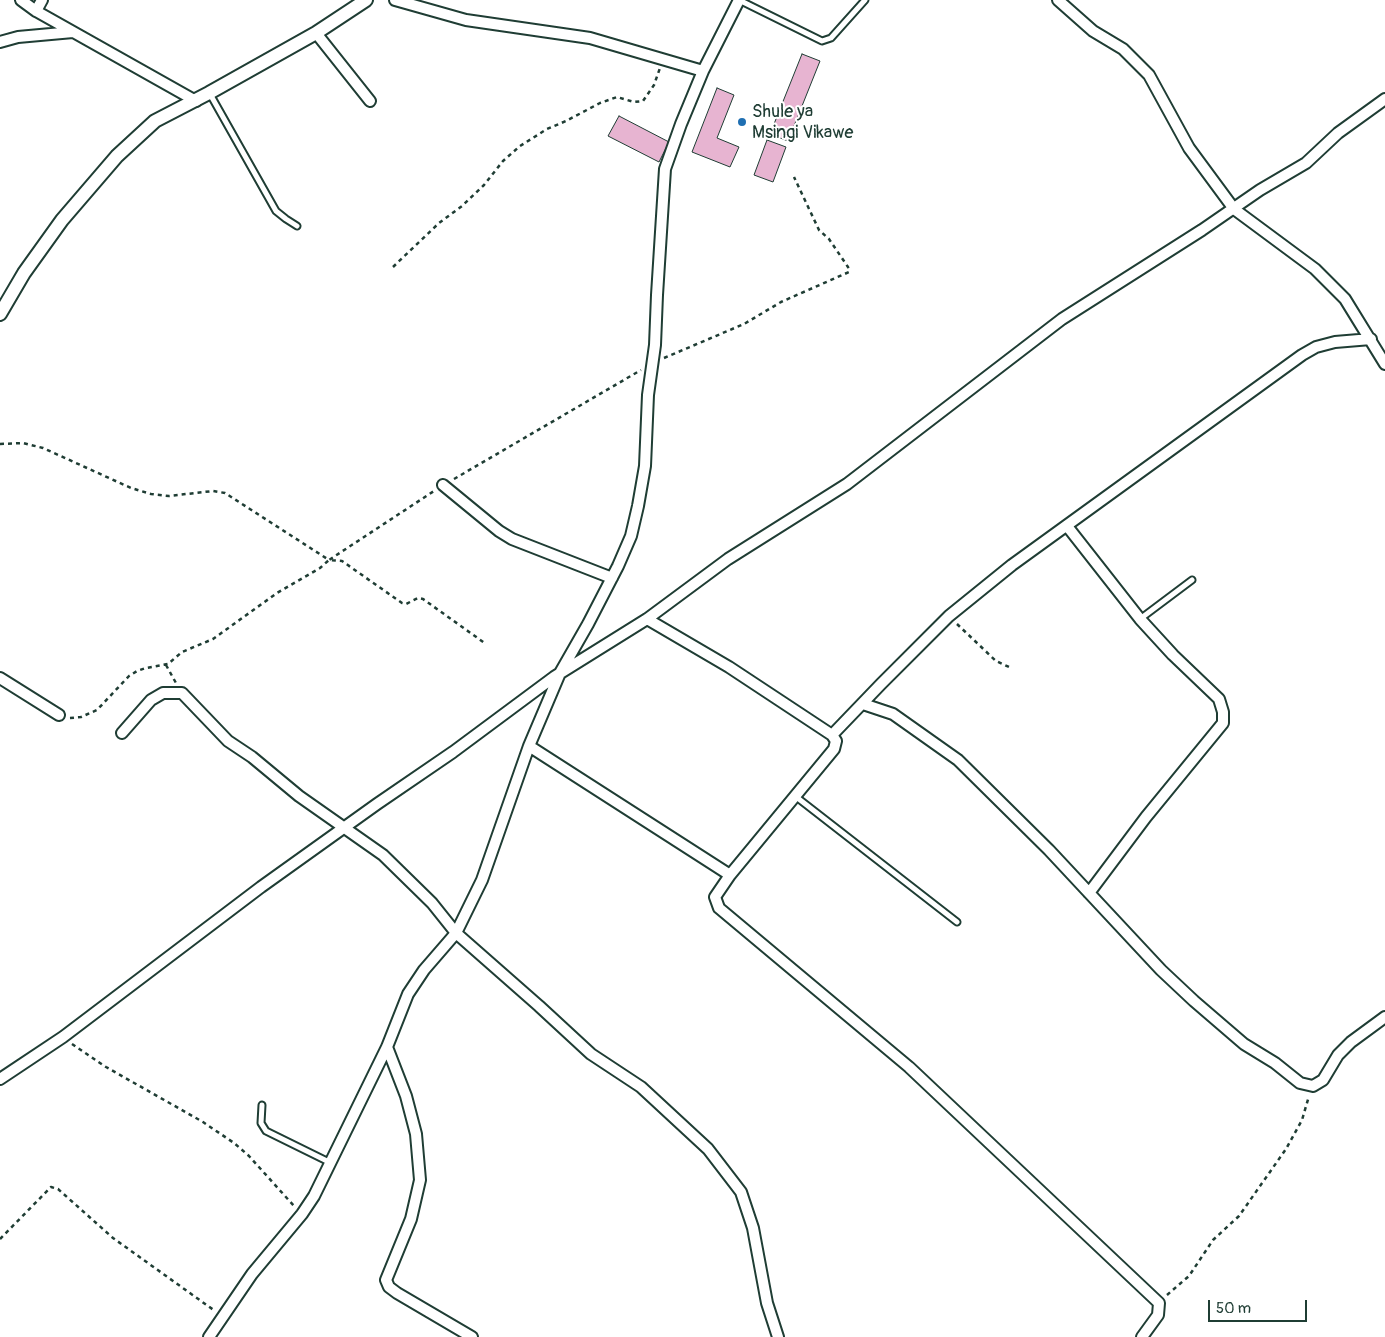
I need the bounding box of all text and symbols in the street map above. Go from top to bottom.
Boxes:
place label: Shule ya Msingi Vikawe [752,101,853,144]
marker: Shule ya Msingi Vikawe [736,116,748,128]
scale bar [1210,1290,1309,1322]
text: 50 m [1216,1299,1251,1318]

